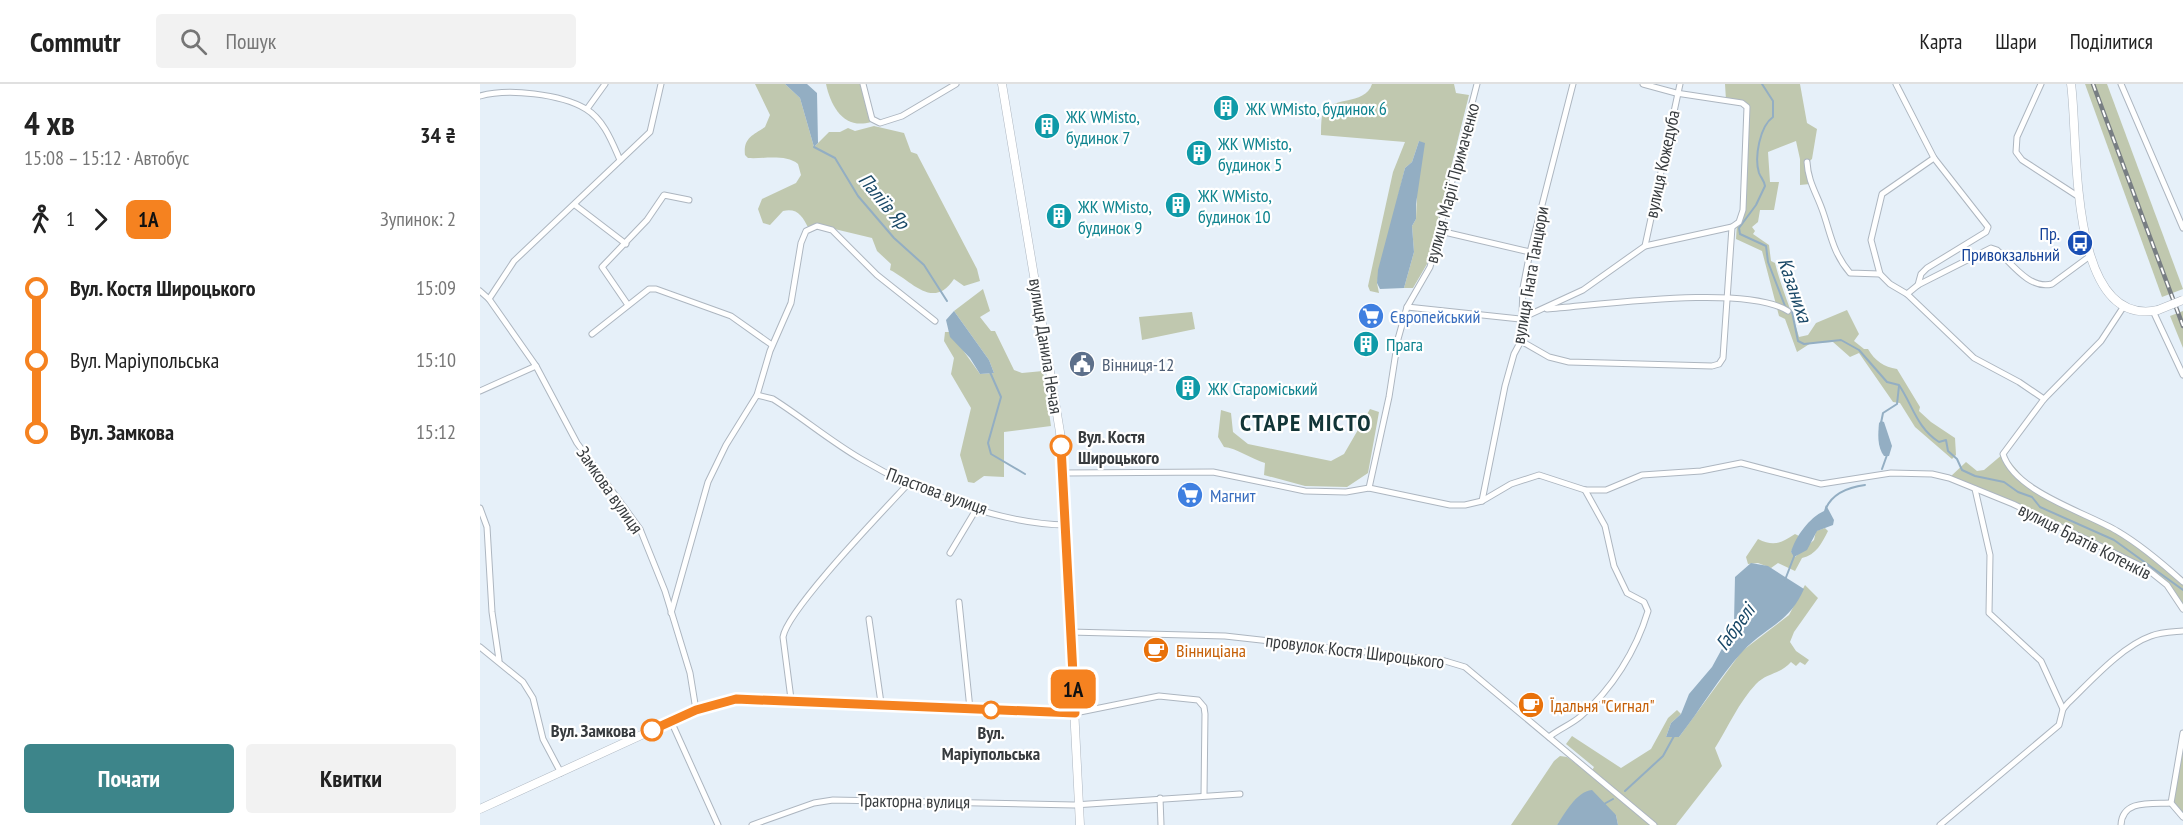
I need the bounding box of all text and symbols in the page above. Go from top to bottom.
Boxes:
search box [156,14,576,68]
text: Commutr [30,23,120,60]
icon: search [177,25,210,58]
text: Пошук [225,27,276,55]
text: Карта [1920,28,1962,55]
text: Шари [1995,28,2037,55]
text: Поділитися [2070,28,2153,55]
building icon: ЖК WMisto, будинок 6 [1211,93,1241,123]
place label: ЖК WMisto, будинок 6 [1245,97,1387,120]
street label: вулиця Марії Примаченко [1420,100,1485,266]
text: 4 хв [24,101,75,144]
place label: ЖК WMisto, будинок 7 [1065,105,1140,149]
street label: вулиця Кожедуба [1639,108,1685,220]
building icon: ЖК WMisto, будинок 7 [1032,111,1062,141]
text: 34 ₴ [420,121,456,149]
place label: ЖК WMisto, будинок 5 [1217,132,1292,176]
building icon: ЖК WMisto, будинок 5 [1184,138,1214,168]
text: 15:08 – 15:12 · Автобус [24,145,189,171]
water label: Паліїв Яр [853,167,916,236]
place label: ЖК WMisto, будинок 10 [1197,184,1272,228]
building icon: ЖК WMisto, будинок 10 [1163,190,1193,220]
place label: ЖК WMisto, будинок 9 [1077,195,1152,239]
building icon: ЖК WMisto, будинок 9 [1044,201,1074,231]
icon: walk [24,203,57,236]
icon: forward [84,203,117,236]
street label: вулиця Гната Танцюри [1507,204,1553,346]
text: 1 [66,206,75,232]
text: 1А [138,206,159,233]
text: Зупинок: 2 [380,206,456,232]
place label: Пр. Привокзальний [1962,222,2060,266]
bus stop icon: Пр. Привокзальний [2065,228,2095,258]
water label: Казаниха [1772,254,1818,327]
text: Вул. Костя Широцького [70,274,256,302]
text: 15:09 [416,275,456,301]
street label: вулиця Данила Нечая [1024,277,1068,415]
supermarket icon: Європейський [1356,301,1386,331]
place label: Європейський [1390,305,1480,328]
building icon: Прага [1351,329,1381,359]
place label: Прага [1386,333,1423,356]
text: Вул. Маріупольська [70,346,219,374]
text: 15:10 [416,347,456,373]
public building icon: Вінниця-12 [1067,349,1097,379]
place label: Вінниця-12 [1102,353,1174,376]
building icon: ЖК Староміський [1173,373,1203,403]
place label: ЖК Староміський [1207,377,1318,400]
district label: СТАРЕ МІСТО [1240,407,1372,438]
text: Вул. Замкова [70,418,174,446]
text: 15:12 [416,419,456,445]
place label: Вул. Костя Широцького [1078,425,1159,469]
marker: Вул. Костя Широцького [1050,435,1072,457]
street label: Замкова вулиця [572,442,648,538]
street label: Пластова вулиця [883,462,991,520]
supermarket icon: Магнит [1175,480,1205,510]
place label: Магнит [1210,484,1256,507]
street label: вулиця Братів Котенків [2015,498,2155,584]
water label: Габрелі [1709,597,1762,655]
street label: провулок Костя Широцького [1264,629,1446,673]
cafe icon: Вінниціана [1141,635,1171,665]
place label: Вінниціана [1176,639,1246,662]
line badge: 1А [1046,670,1100,708]
text: 1А [1063,676,1083,703]
cafe icon: Їдальня "Сигнал" [1516,690,1546,720]
place label: Їдальня "Сигнал" [1550,694,1655,717]
marker: Вул. Маріупольська [982,701,1000,719]
place label: Вул. Замкова [551,719,636,742]
marker: Вул. Замкова [641,719,663,741]
place label: Вул. Маріупольська [942,721,1040,765]
button: Почати [24,744,234,813]
button: Квитки [246,744,456,813]
street label: Тракторна вулиця [858,789,970,813]

